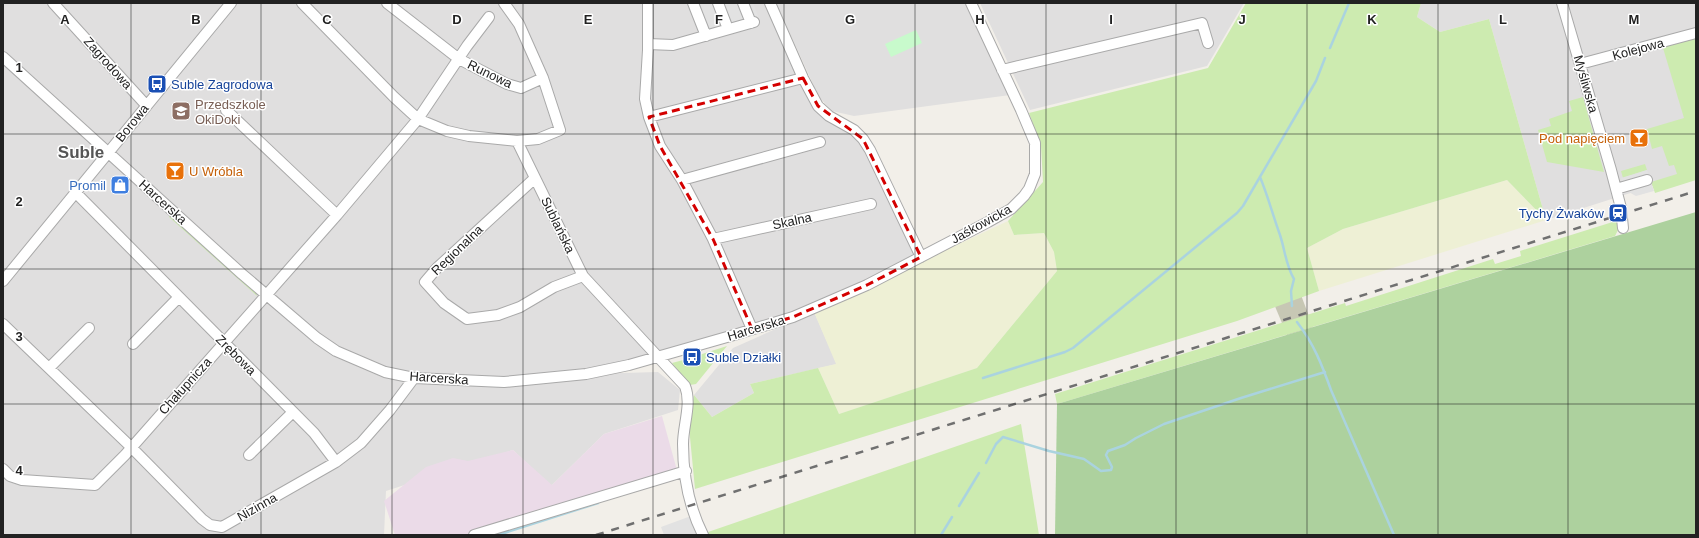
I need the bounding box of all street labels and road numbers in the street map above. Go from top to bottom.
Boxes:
street label: Zagrodowa [81,34,136,93]
street label: Kolejowa [1611,35,1666,63]
street label: Myśliwska [1571,53,1602,115]
street label: Runowa [465,57,515,92]
street label: Borowa [112,101,152,145]
street label: Harcerska [136,177,191,228]
street label: Sublańska [538,194,578,256]
street label: Jaśkowicka [948,201,1014,247]
street label: Skalna [771,209,814,232]
street label: Regionalna [428,221,486,278]
street label: Harcerska [725,312,787,344]
street label: Zrębowa [213,332,260,379]
street label: Chałupnicza [155,354,215,418]
street label: Harcerska [409,368,470,388]
street label: Nizinna [234,489,280,524]

